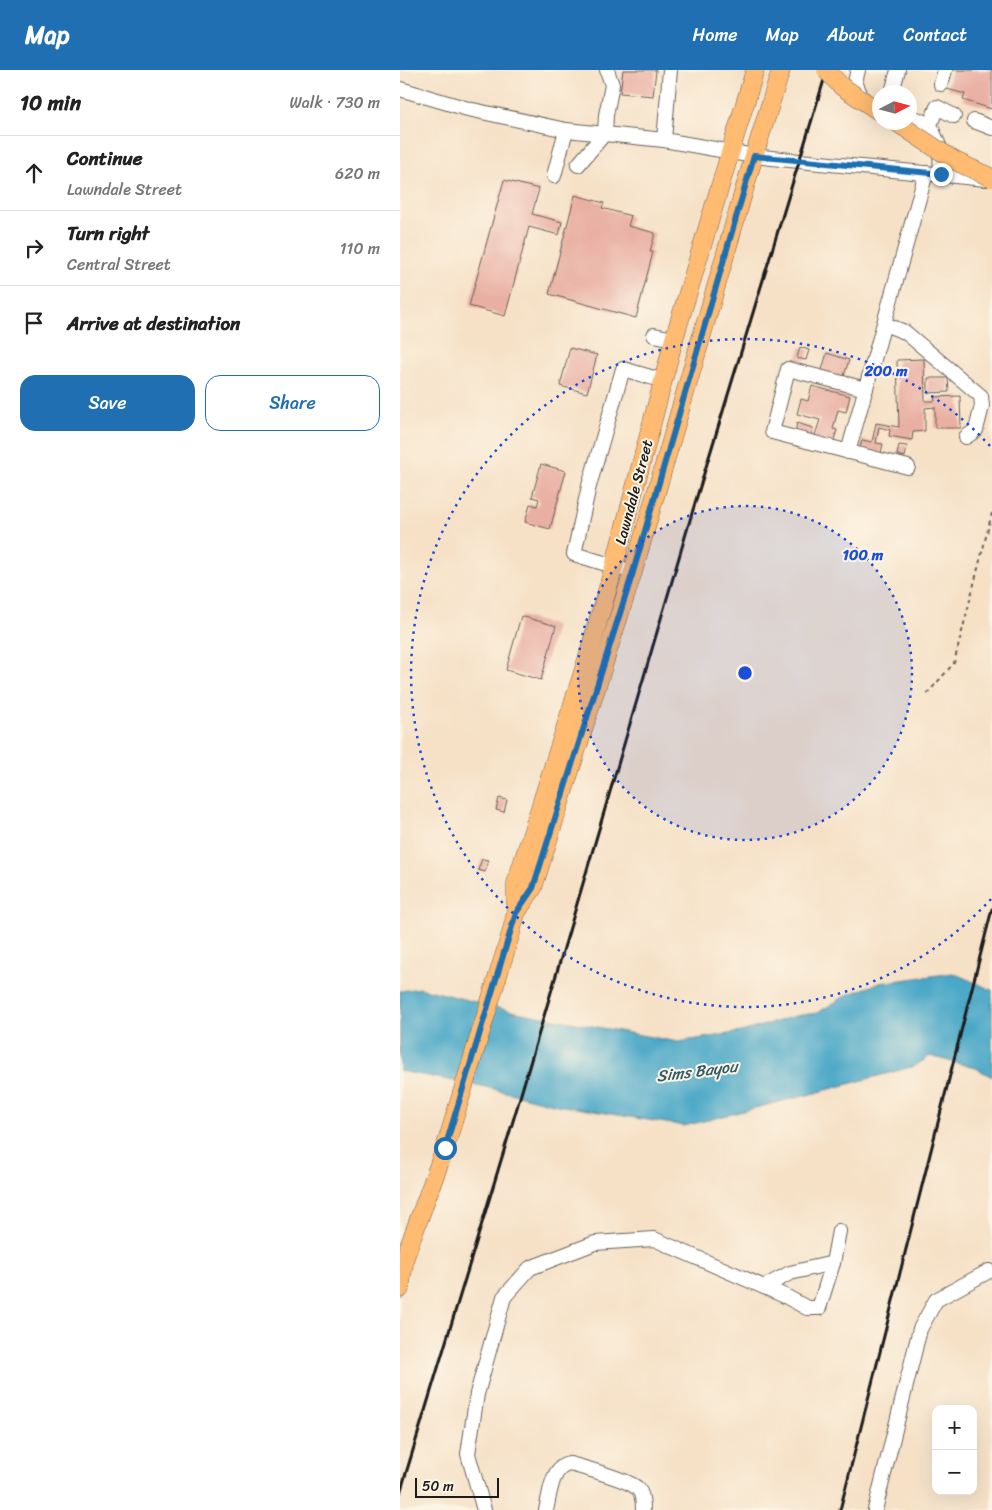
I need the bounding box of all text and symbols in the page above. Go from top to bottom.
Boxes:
text: Map [25,14,69,56]
text: Home [693,19,738,51]
text: Map [766,19,799,51]
text: About [827,19,875,51]
text: Contact [903,19,967,51]
text: 10 min [20,84,81,122]
north arrow [872,85,917,130]
text: Walk · 730 m [289,88,380,117]
text: Continue [67,142,143,175]
icon: ahead [20,159,48,187]
text: 620 m [335,159,380,188]
route end [930,163,953,186]
text: Lawndale Street [67,175,182,204]
text: Turn right [67,217,149,250]
icon: right [20,234,48,262]
text: 110 m [340,234,380,263]
text: Central Street [67,250,171,279]
text: Arrive at destination [67,307,240,340]
icon: arrive [20,309,48,337]
text: 200 m [863,358,908,384]
button: Save [20,375,195,431]
button: Share [205,375,380,431]
street label: Lawndale Street [607,436,661,547]
text: 100 m [843,542,884,568]
centre of rings [736,664,754,682]
water label: Sims Bayou [655,1051,741,1090]
route start [434,1137,457,1160]
map controls [932,1405,977,1495]
button: + [932,1405,977,1450]
button: − [932,1450,977,1495]
text: 50 m [422,1474,454,1499]
scale bar [415,1475,499,1498]

